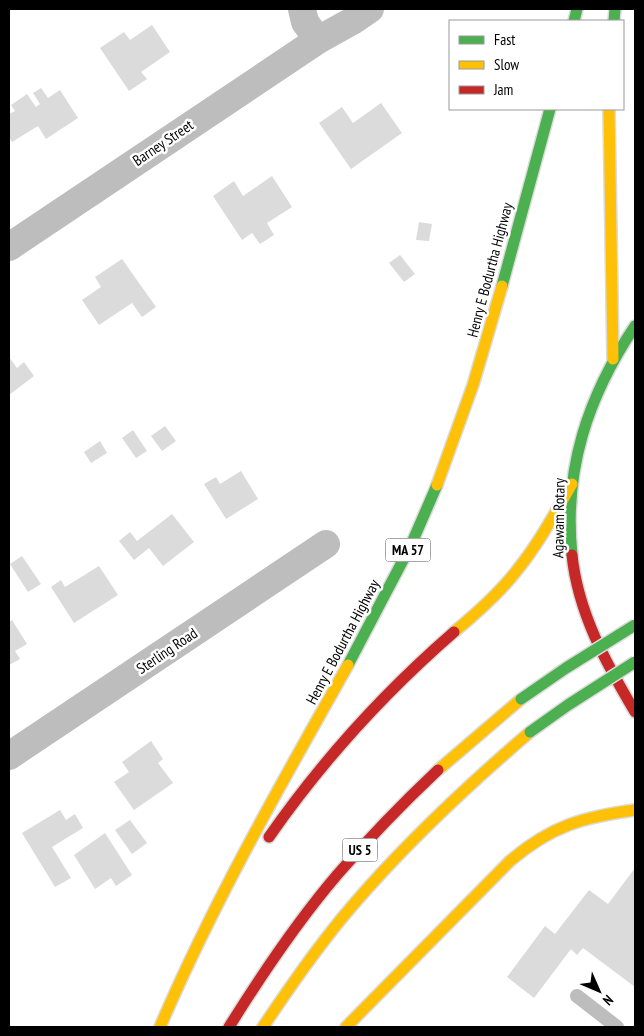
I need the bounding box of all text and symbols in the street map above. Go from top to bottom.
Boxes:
legend [449,20,624,110]
text: Fast [494,30,515,49]
text: Slow [494,55,519,74]
text: Jam [493,80,513,99]
street label: Barney Street [129,115,197,170]
street label: Henry E Bodurtha Highway [462,200,517,339]
street label: Agawam Rotary [548,477,569,558]
road number: MA 57 [386,538,430,562]
street label: Henry E Bodurtha Highway [302,576,384,707]
street label: Sterling Road [133,623,201,678]
road number: US 5 [342,838,378,862]
north arrow [574,966,624,1016]
text: N [599,991,617,1009]

